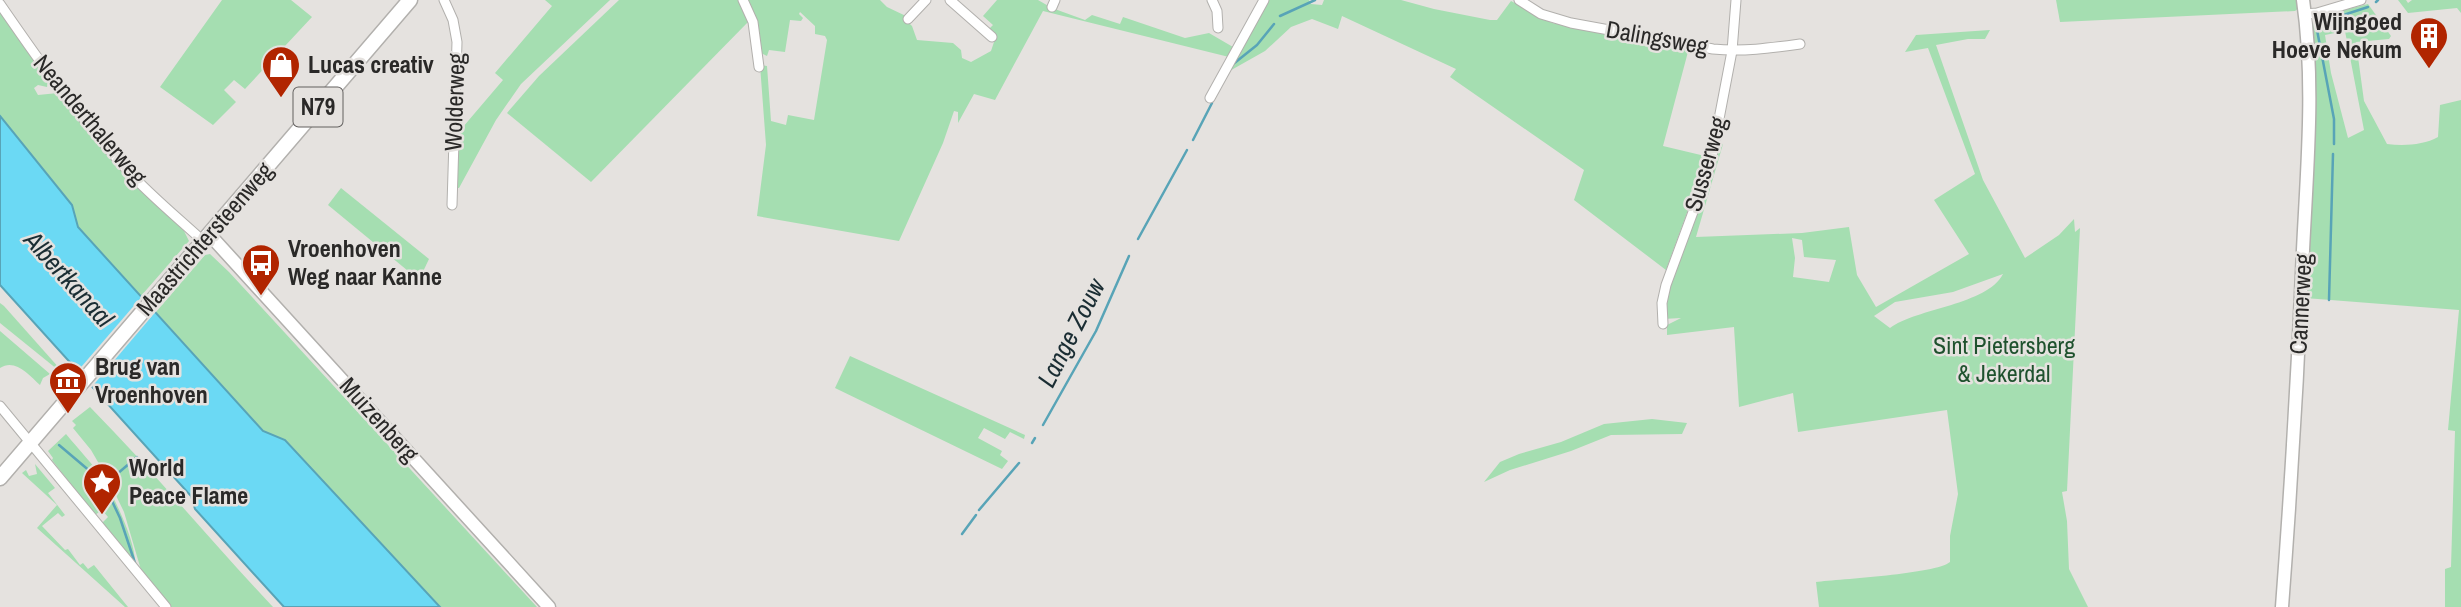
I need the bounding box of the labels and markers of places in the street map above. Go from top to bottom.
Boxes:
place label: Wijngoed Hoeve Nekum [2272,5,2402,65]
building icon: Wijngoed Hoeve Nekum [2408,15,2450,70]
shop icon: Lucas creativ [260,44,302,99]
place label: Lucas creativ [308,48,434,80]
place label: Vroenhoven Weg naar Kanne [288,232,442,292]
bus stop icon: Vroenhoven Weg naar Kanne [240,242,282,297]
place label: Brug van Vroenhoven [95,350,208,410]
museum icon: Brug van Vroenhoven [47,360,89,415]
place label: World Peace Flame [129,451,248,511]
place icon: World Peace Flame [81,461,123,516]

